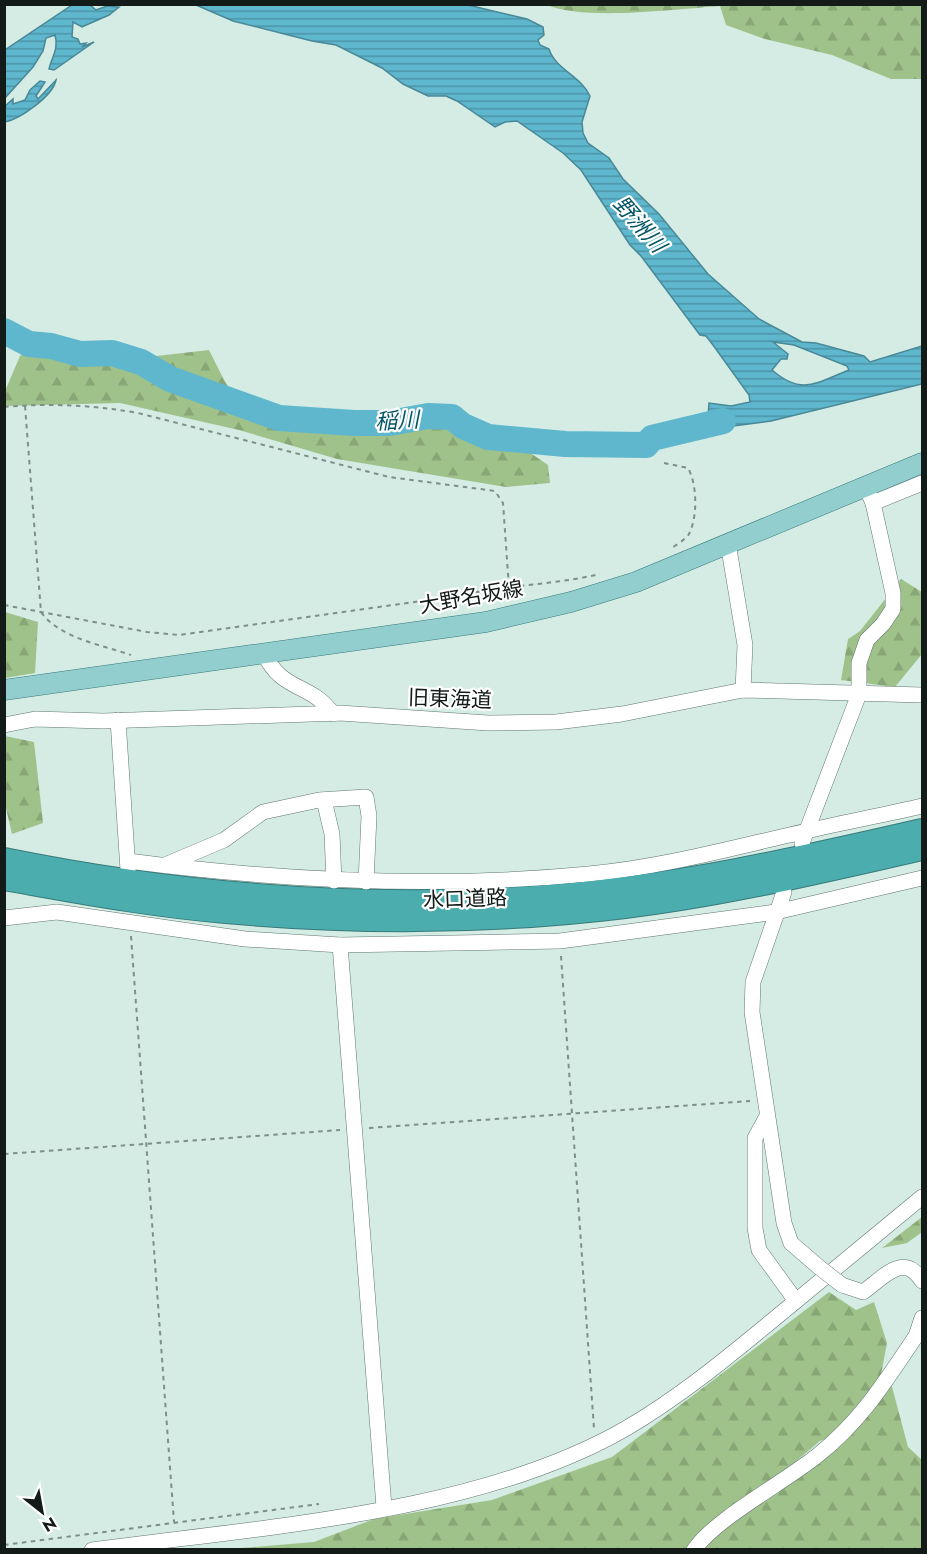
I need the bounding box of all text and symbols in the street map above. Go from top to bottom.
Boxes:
water label: 野洲川 [606,189,675,261]
water label: 稲川 [374,403,422,437]
street label: 大野名坂線 [417,573,525,621]
street label: 旧東海道 [408,683,492,715]
street label: 水口道路 [423,883,507,915]
north arrow [12,1482,72,1542]
text: N [38,1511,61,1538]

